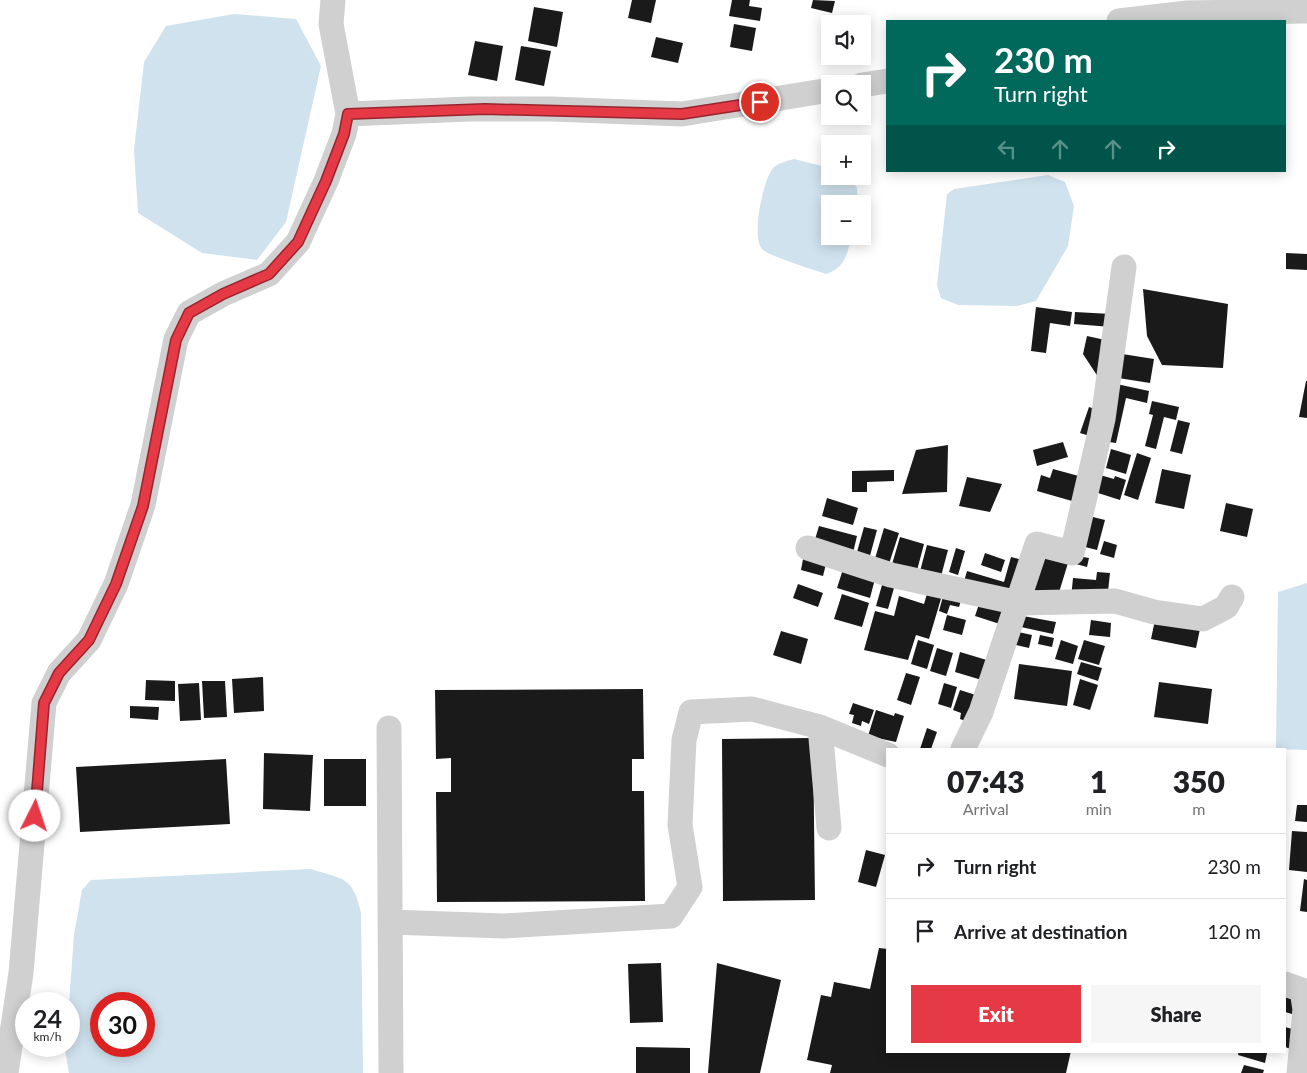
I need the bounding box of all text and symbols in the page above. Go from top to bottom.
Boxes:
map controls [821,15,871,245]
button: sound [821,15,871,65]
text: 230 m [994,38,1093,80]
icon: right [911,40,976,105]
button: search [821,75,871,125]
text: Turn right [994,80,1088,107]
pin [739,81,781,123]
icon: arrive [746,88,774,116]
button: + [821,135,871,185]
icon: left [993,135,1021,163]
icon: ahead [1046,135,1074,163]
icon: ahead [1099,135,1127,163]
icon: right [1152,135,1180,163]
button: − [821,195,871,245]
text: 07:43 [947,763,1025,799]
text: 1 [1090,763,1107,799]
text: 350 [1173,763,1225,799]
position arrow [8,789,60,841]
text: Arrival [963,799,1009,818]
text: min [1086,799,1112,818]
text: m [1192,799,1205,818]
icon: right [911,852,939,880]
text: Turn right [954,855,1036,878]
text: 230 m [1207,855,1261,878]
icon: arrive [911,917,939,945]
text: Arrive at destination [954,920,1127,943]
text: 120 m [1207,920,1261,943]
button: Exit [911,985,1081,1043]
button: Share [1091,985,1261,1043]
speed limit sign: 30 [90,992,155,1057]
text: 24 [33,1003,62,1033]
text: km/h [33,1029,62,1044]

